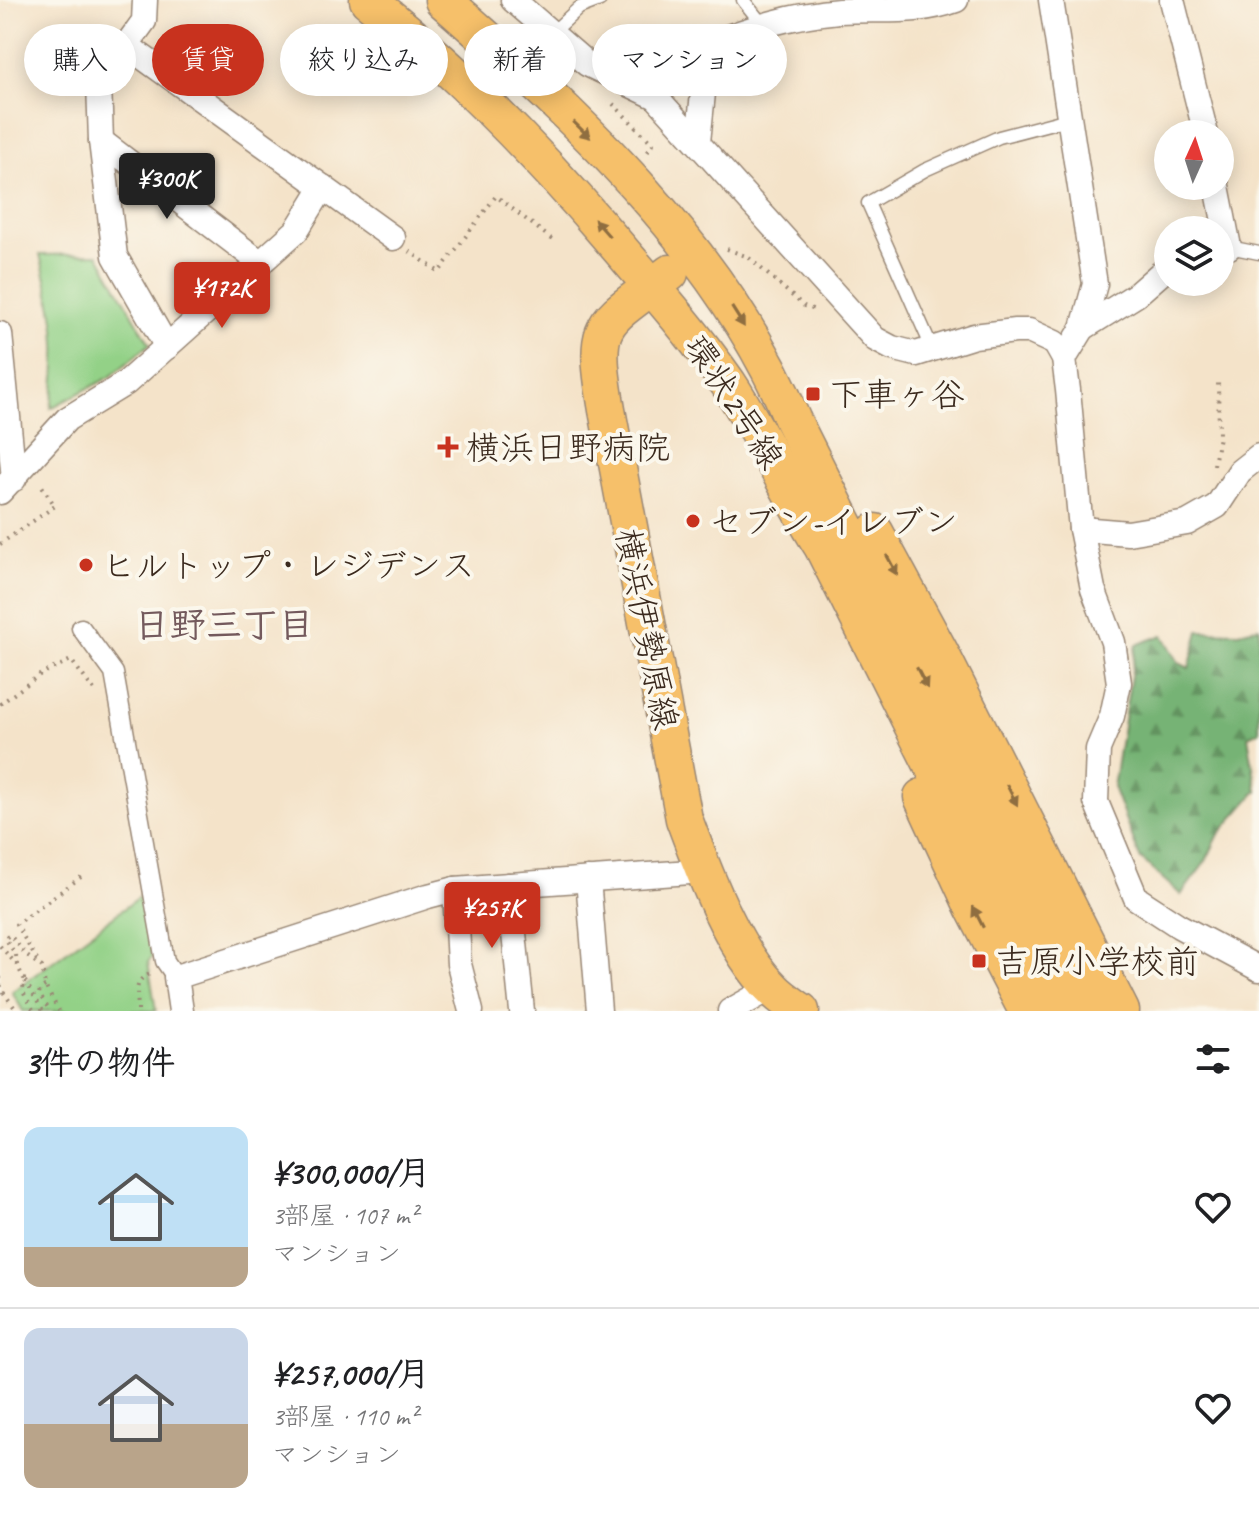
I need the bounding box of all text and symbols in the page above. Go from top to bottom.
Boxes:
chip: 購入 [24,24,136,96]
chip: 賃貸 [152,24,264,96]
chip: 絞り込み [280,24,448,96]
chip: 新着 [464,24,576,96]
chip: マンション [592,24,787,96]
one-way arrow [572,120,591,139]
north arrow [1154,120,1234,200]
map controls [1154,120,1234,296]
pin: ¥300K [111,153,223,221]
text: ¥300K [137,162,197,195]
button: layers [1154,216,1234,296]
one-way arrow [593,218,611,237]
pin: ¥172K [166,262,278,330]
text: ¥172K [192,271,252,304]
one-way arrow [730,306,744,328]
street label: 環状2号線 [675,327,793,477]
place label: 下車ヶ谷 [829,373,965,416]
marker: 下車ヶ谷 [804,385,822,403]
place label: 横浜日野病院 [466,426,670,469]
marker: 横浜日野病院 [437,436,459,458]
place label: セブン-イレブン [709,500,958,543]
marker: セブン-イレブン [684,512,702,530]
street label: 横浜伊勢原線 [606,525,688,733]
place label: ヒルトップ・レジデンス [102,544,475,587]
one-way arrow [885,553,899,576]
marker: ヒルトップ・レジデンス [77,556,95,574]
district label: 日野三丁目 [134,602,314,648]
one-way arrow [915,666,928,689]
one-way arrow [1005,784,1019,807]
pin: ¥257K [436,882,548,950]
text: ¥257K [462,891,522,924]
one-way arrow [972,905,985,928]
place label: 吉原小学校前 [995,940,1199,983]
marker: 吉原小学校前 [970,952,988,970]
icon: filters [1191,1037,1235,1081]
text: 3件の物件 [24,1041,175,1084]
text: ¥300,000/月 [272,1151,431,1194]
icon: home [88,1159,184,1255]
icon: heart [1191,1185,1235,1229]
text: 3部屋 · 107 m² [272,1199,417,1232]
text: マンション [272,1237,401,1270]
text: ¥257,000/月 [272,1352,430,1395]
icon: home [88,1360,184,1456]
icon: heart [1191,1386,1235,1430]
text: 3部屋 · 110 m² [272,1400,417,1433]
text: マンション [272,1438,401,1471]

